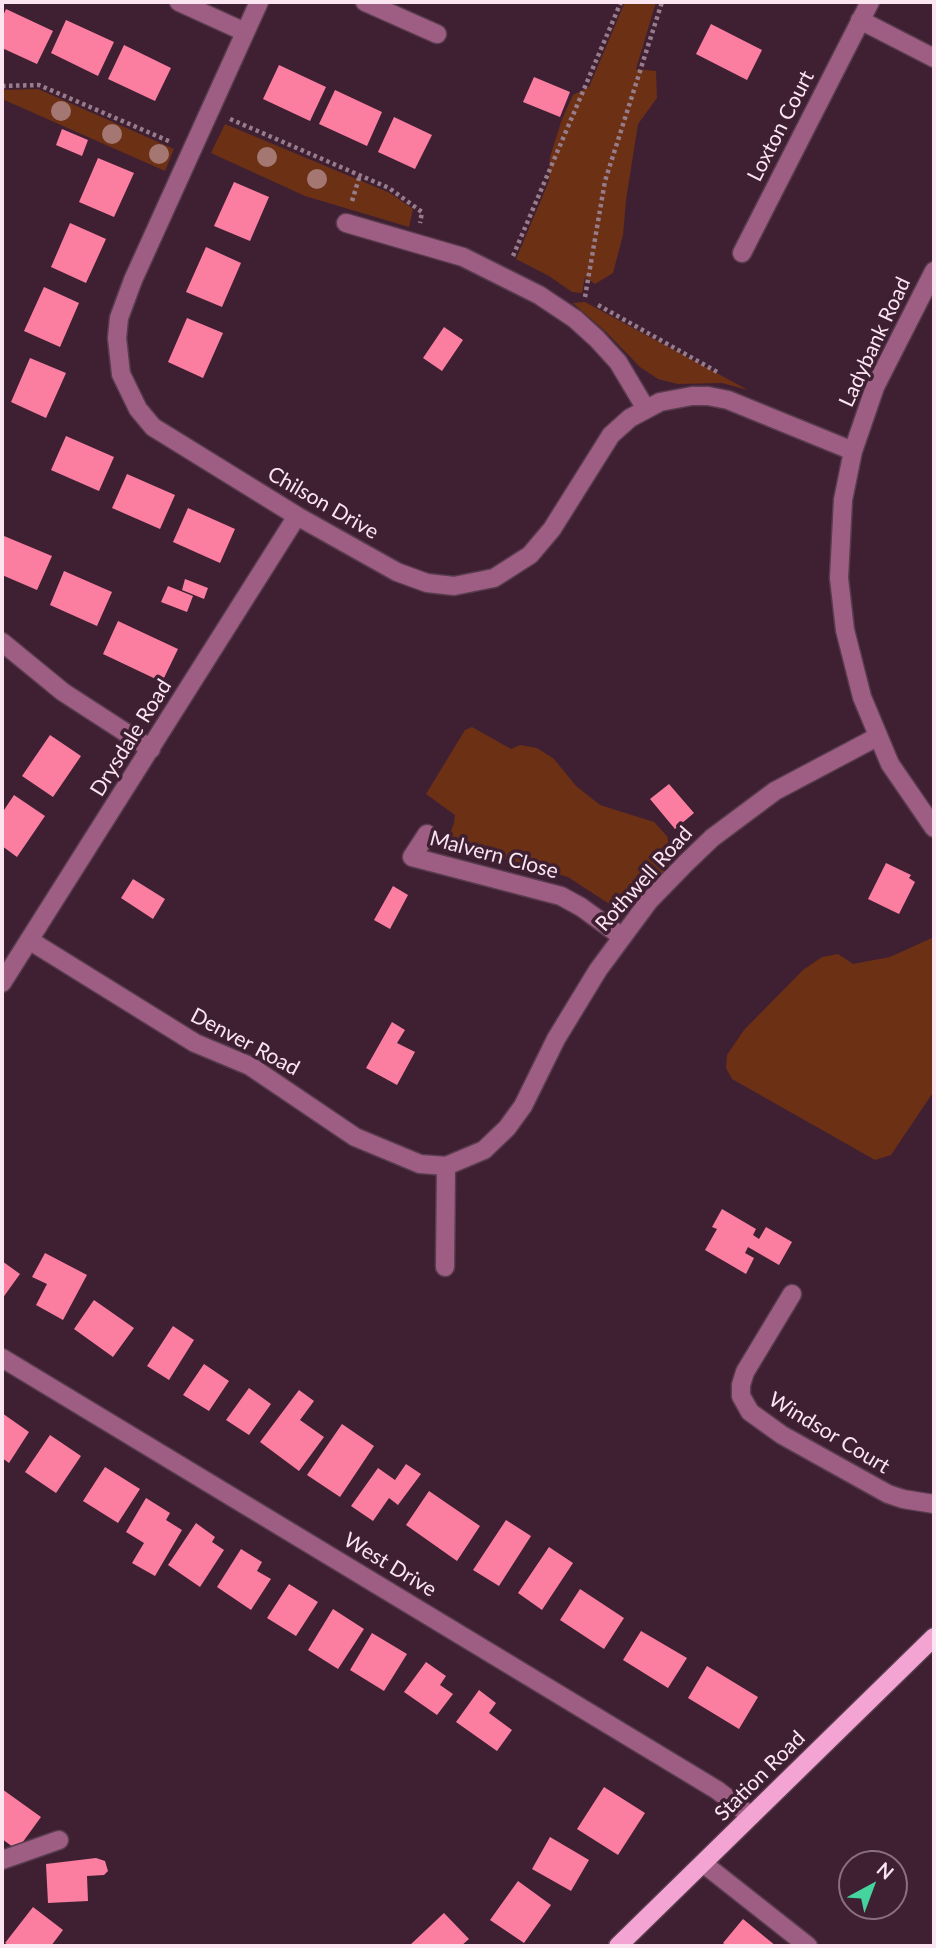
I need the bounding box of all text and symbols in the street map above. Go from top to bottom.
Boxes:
street label: Loxton Court [742,66,820,186]
street label: Ladybank Road [834,273,916,411]
street label: Chilson Drive [263,461,383,545]
street label: Drysdale Road [85,675,177,801]
street label: Rothwell Road [590,821,698,937]
street label: Malvern Close [427,826,561,884]
street label: Denver Road [186,1003,304,1081]
street label: Windsor Court [764,1387,894,1479]
street label: West Drive [339,1527,441,1603]
street label: Station Road [710,1726,810,1826]
north arrow [838,1850,908,1920]
text: N [873,1857,899,1884]

